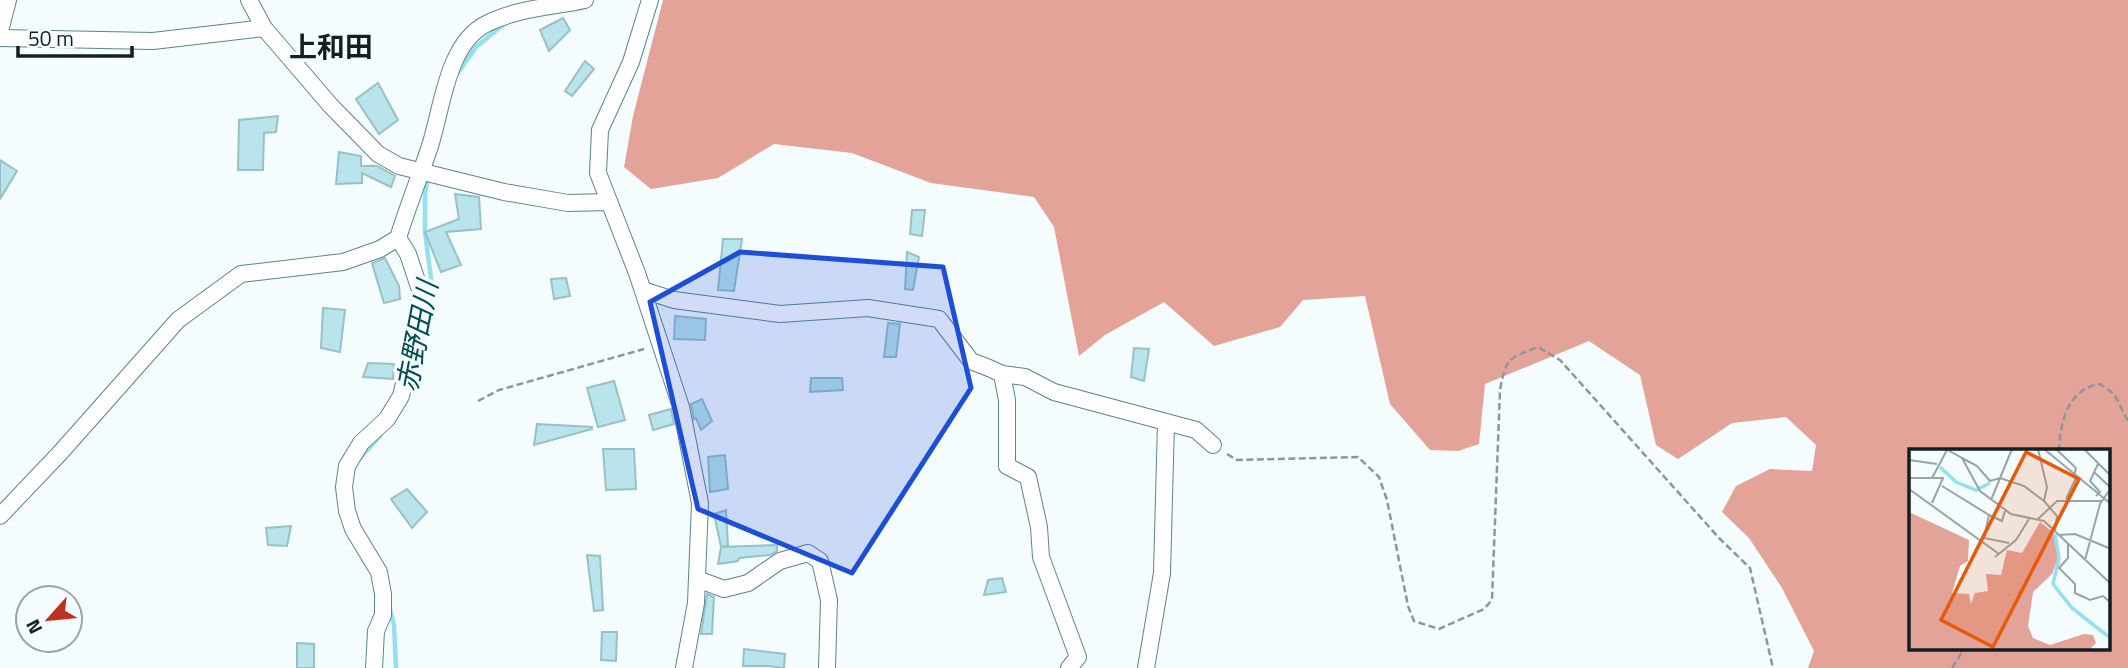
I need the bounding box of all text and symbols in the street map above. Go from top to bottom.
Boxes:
scale bar [18,14,131,58]
text: 50 m [28,22,74,54]
district label: 上和田 [289,25,373,68]
water label: 赤野田川 [385,274,449,395]
inset map [1909,449,2110,650]
north arrow [14,584,84,654]
text: N [17,614,49,639]

